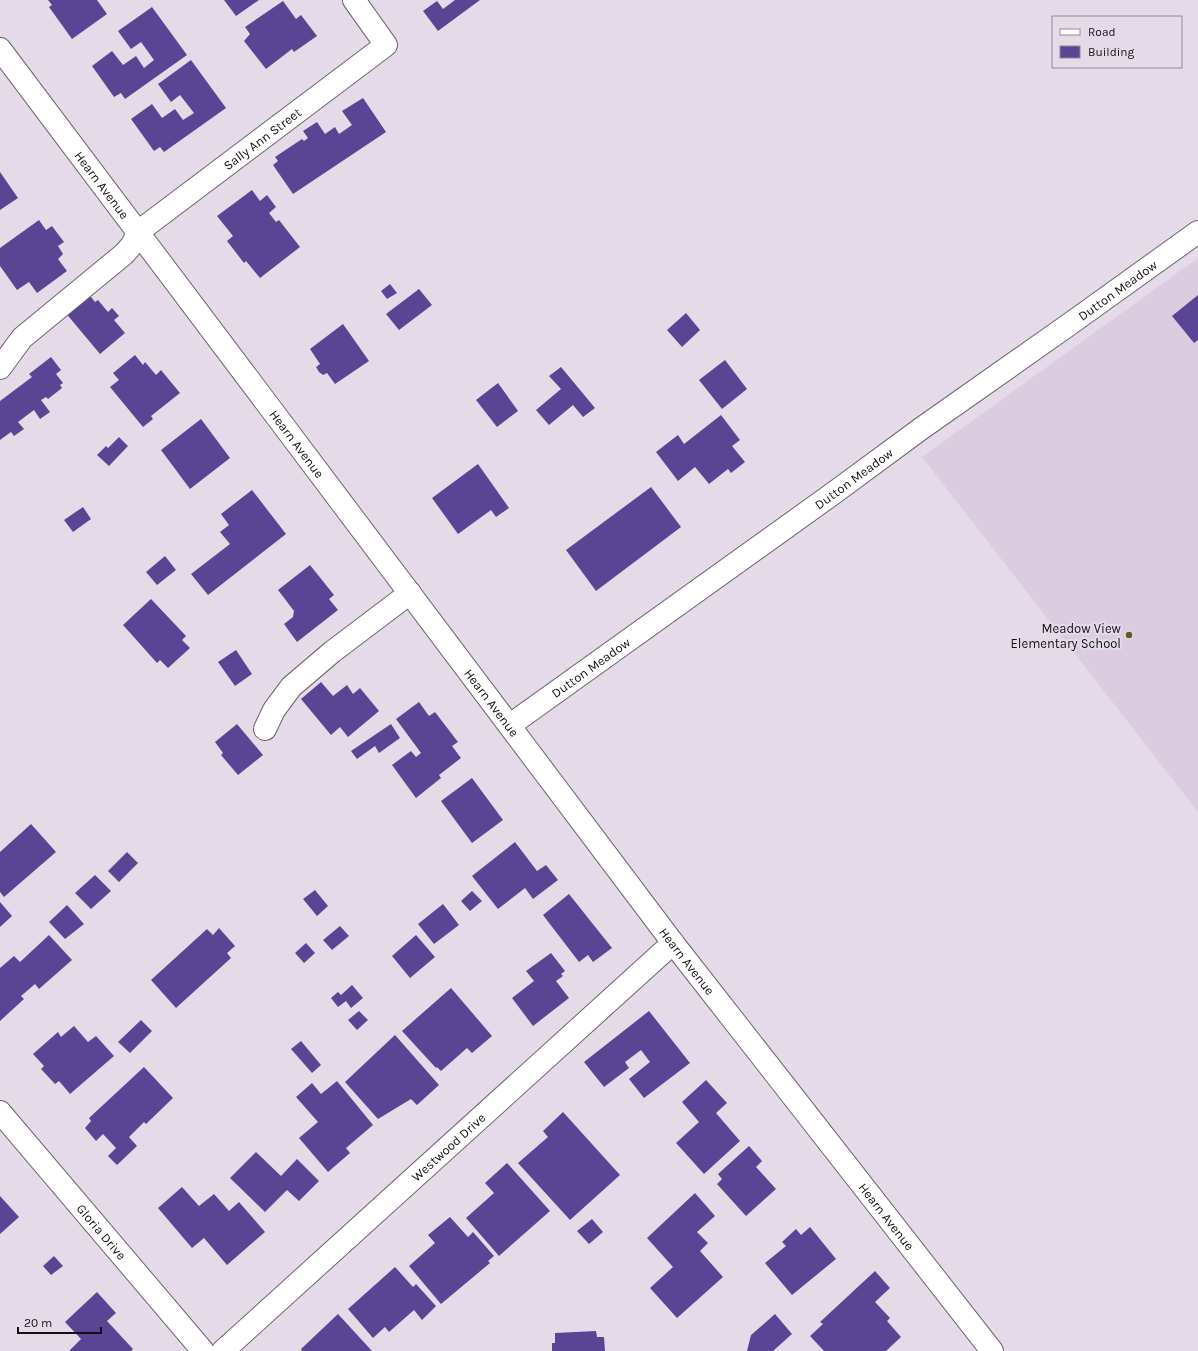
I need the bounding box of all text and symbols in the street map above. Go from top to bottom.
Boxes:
legend [1052,16,1182,68]
text: Road [1088,25,1116,39]
text: Building [1088,45,1135,59]
street label: Sally Ann Street [220,105,304,173]
street label: Hearn Avenue [71,148,132,222]
street label: Dutton Meadow [1075,257,1160,324]
street label: Hearn Avenue [266,407,327,481]
street label: Dutton Meadow [812,445,896,512]
place label: Meadow View Elementary School [1011,621,1122,651]
marker: Meadow View Elementary School [1124,630,1134,640]
street label: Dutton Meadow [548,634,634,701]
street label: Hearn Avenue [461,666,522,740]
street label: Hearn Avenue [656,925,718,998]
street label: Westwood Drive [409,1110,489,1184]
street label: Hearn Avenue [855,1180,917,1253]
street label: Gloria Drive [73,1201,129,1263]
scale bar [18,1309,101,1335]
text: 20 m [24,1316,52,1330]

